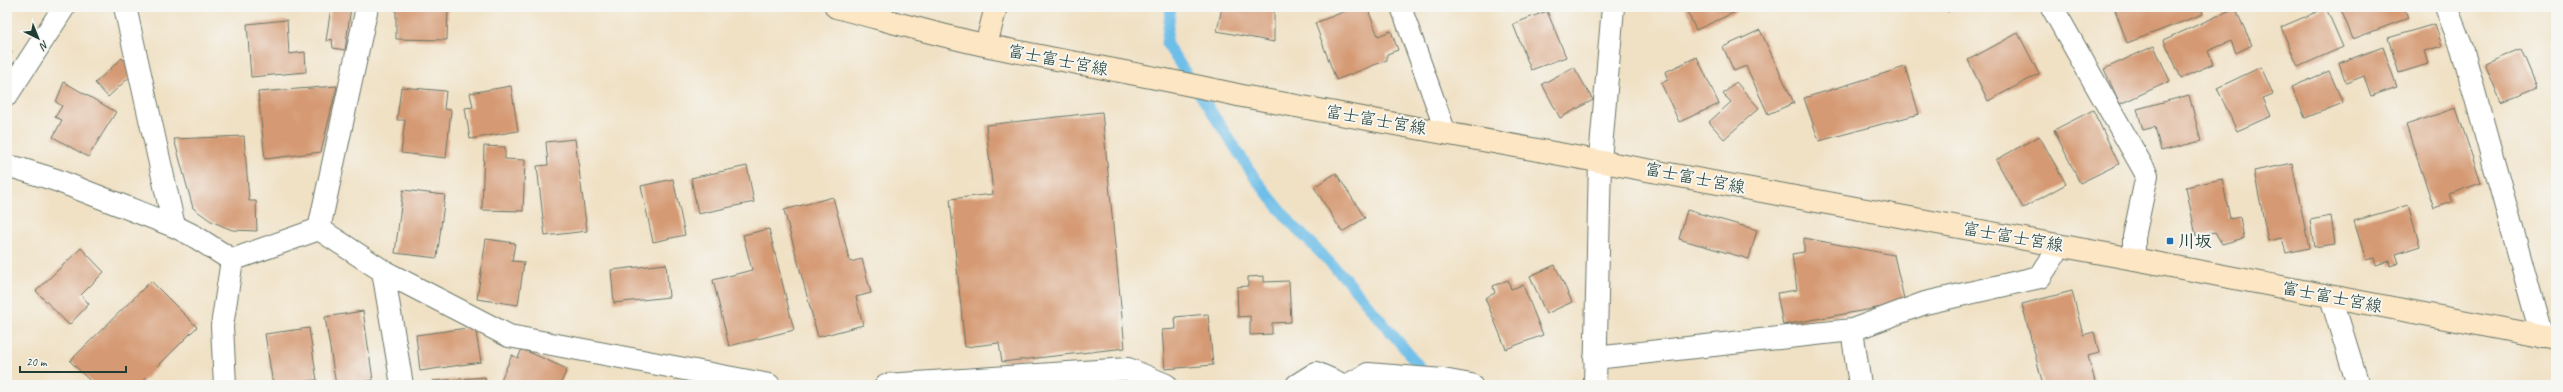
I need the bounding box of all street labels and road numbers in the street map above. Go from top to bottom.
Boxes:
street label: 富士富士宮線 [1006,40,1110,80]
street label: 富士富士宮線 [1324,101,1428,139]
street label: 富士富士宮線 [1643,158,1747,198]
street label: 富士富士宮線 [1961,218,2065,256]
street label: 富士富士宮線 [2280,277,2384,317]

